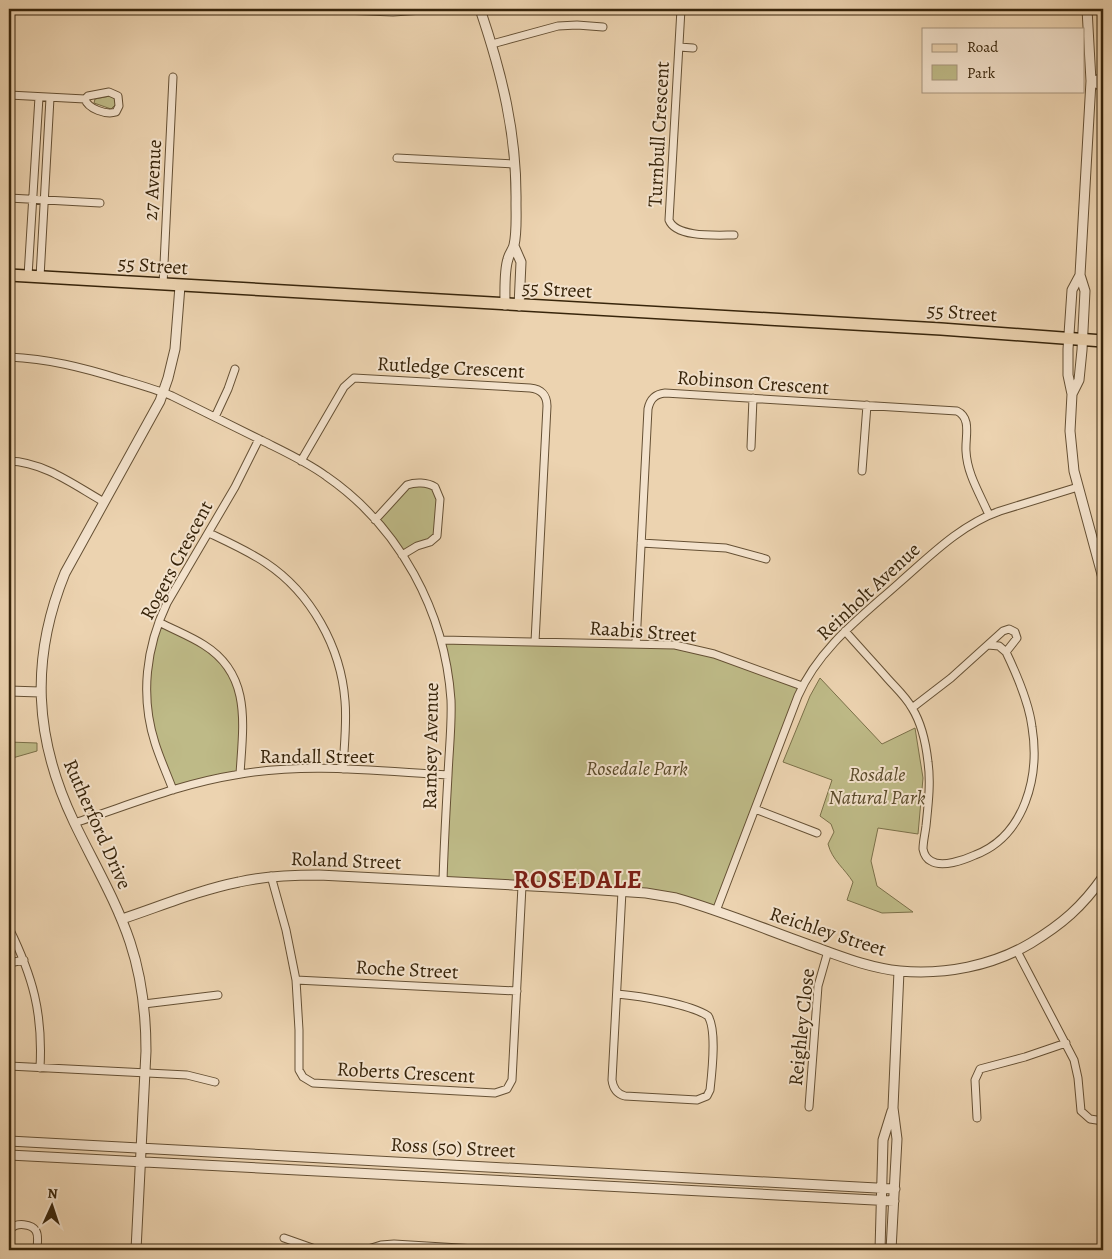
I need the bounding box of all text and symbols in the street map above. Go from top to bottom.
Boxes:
legend [922,28,1084,92]
text: Road [967,37,999,57]
street label: Turnbull Crescent [641,60,676,208]
text: Park [967,63,996,83]
street label: 27 Avenue [137,139,168,221]
street label: 55 Street [117,250,189,281]
street label: 55 Street [521,274,593,305]
street label: 55 Street [926,297,998,328]
street label: Rutledge Crescent [376,350,526,385]
street label: Robinson Crescent [676,364,830,401]
street label: Rogers Crescent [134,495,219,625]
street label: Reinholt Avenue [811,536,926,647]
street label: Raabis Street [588,614,698,649]
street label: Ramsey Avenue [416,682,445,810]
street label: Randall Street [259,743,375,770]
street label: Rutherford Drive [57,755,138,893]
park label: Rosedale Park [586,755,688,782]
park label: Rosdale Natural Park [828,761,926,811]
street label: Roland Street [290,845,402,876]
district label: ROSEDALE [513,863,643,897]
street label: Reichley Street [766,900,890,963]
street label: Roche Street [355,953,459,986]
street label: Reighley Close [782,967,821,1087]
street label: Roberts Crescent [336,1055,476,1090]
street label: Ross (50) Street [390,1131,516,1164]
north arrow [28,1182,78,1232]
text: N [47,1184,58,1203]

